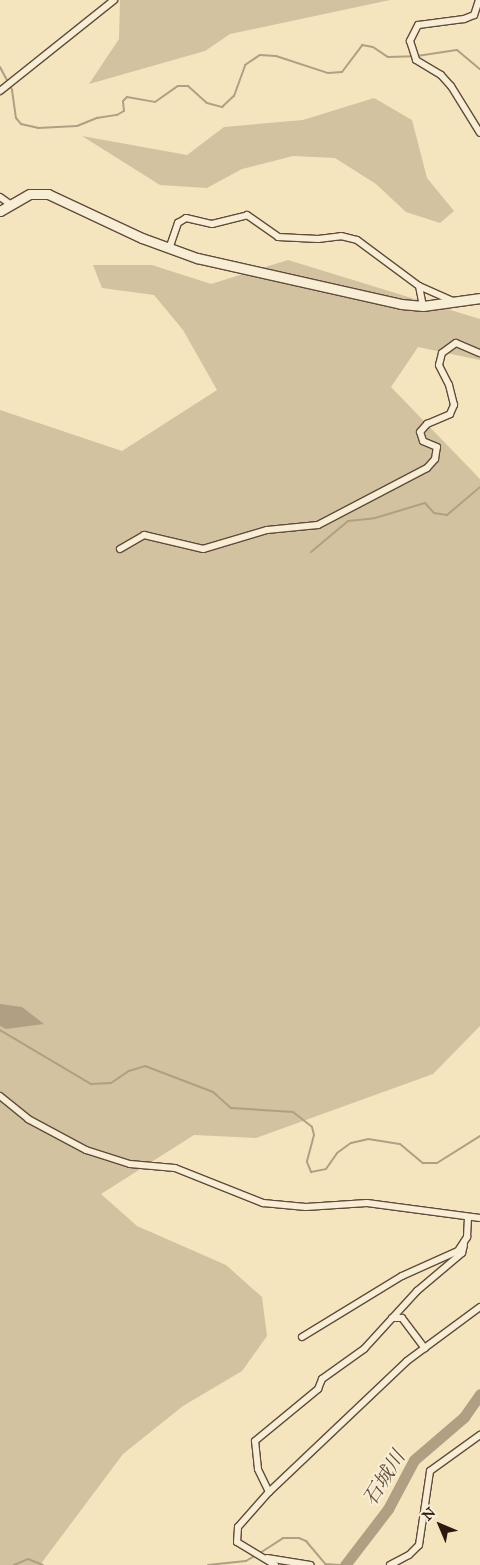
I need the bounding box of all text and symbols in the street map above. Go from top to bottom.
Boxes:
water label: 石城川 [358,1446,410,1510]
north arrow [415,1500,465,1550]
text: N [419,1504,439,1524]

